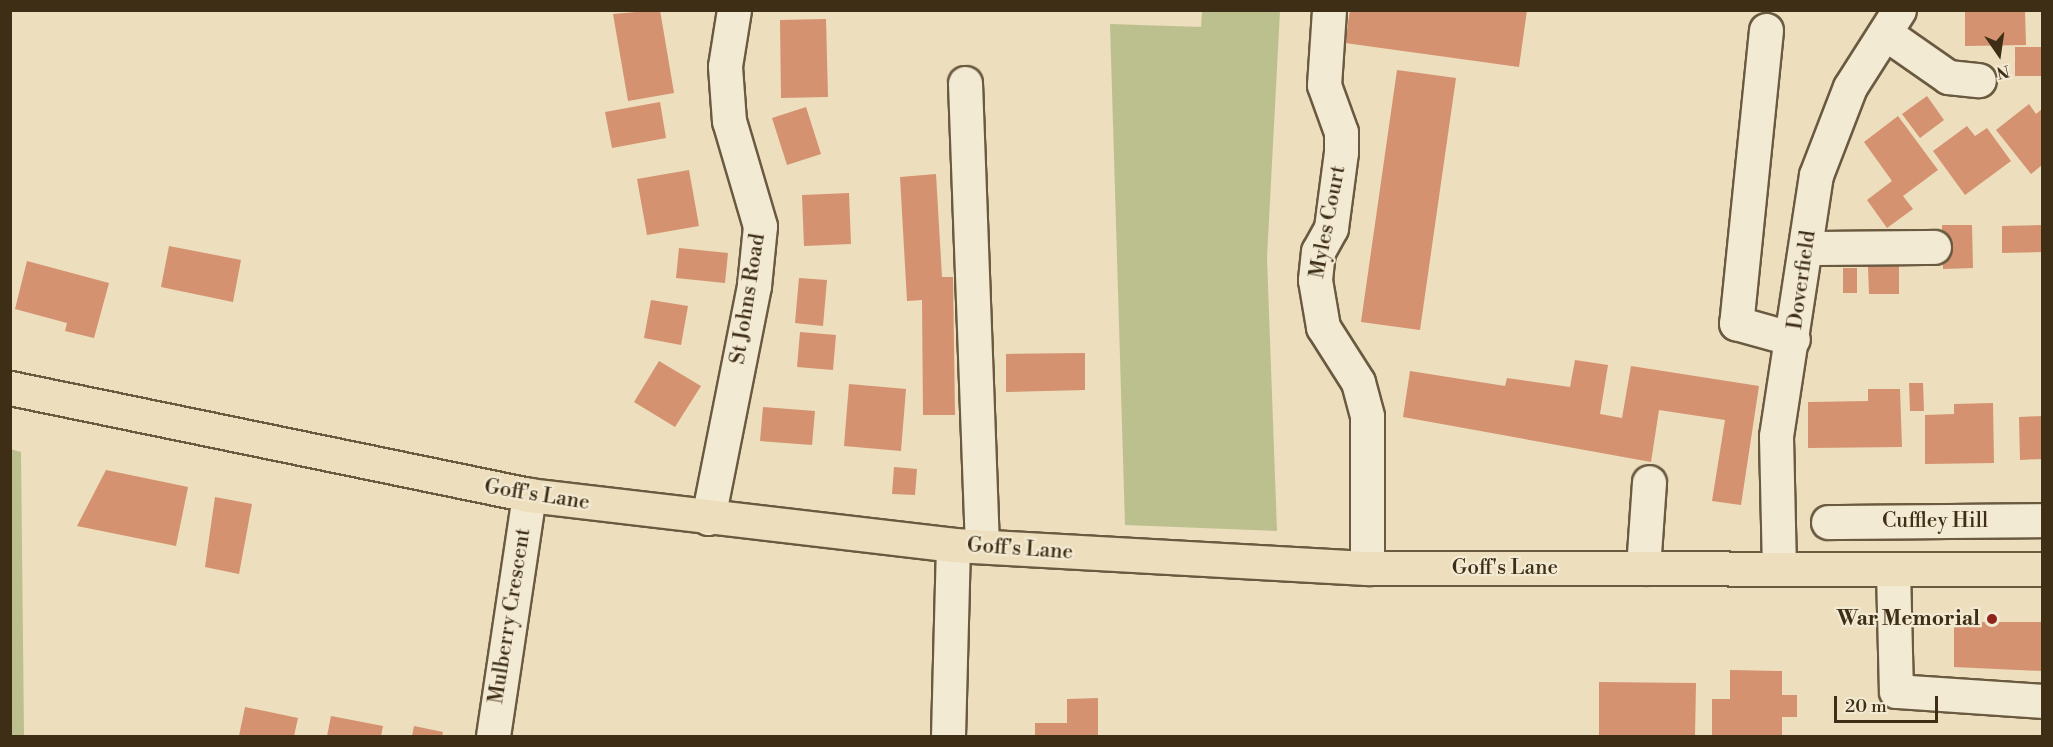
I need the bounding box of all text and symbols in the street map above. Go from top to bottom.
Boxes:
north arrow [1969,24,2029,84]
text: N [1995,60,2011,83]
street label: Myles Court [1305,163,1351,281]
street label: Doverfield [1783,229,1821,331]
street label: St Johns Road [725,232,771,366]
street label: Goff's Lane [482,474,592,516]
street label: Cuffley Hill [1882,508,1988,534]
street label: Mulberry Crescent [484,526,536,706]
street label: Goff's Lane [966,533,1074,565]
street label: Goff's Lane [1452,555,1558,581]
place label: War Memorial [1837,606,1980,632]
marker: War Memorial [1985,612,1999,626]
scale bar [1837,684,1940,722]
text: 20 m [1845,695,1887,718]

